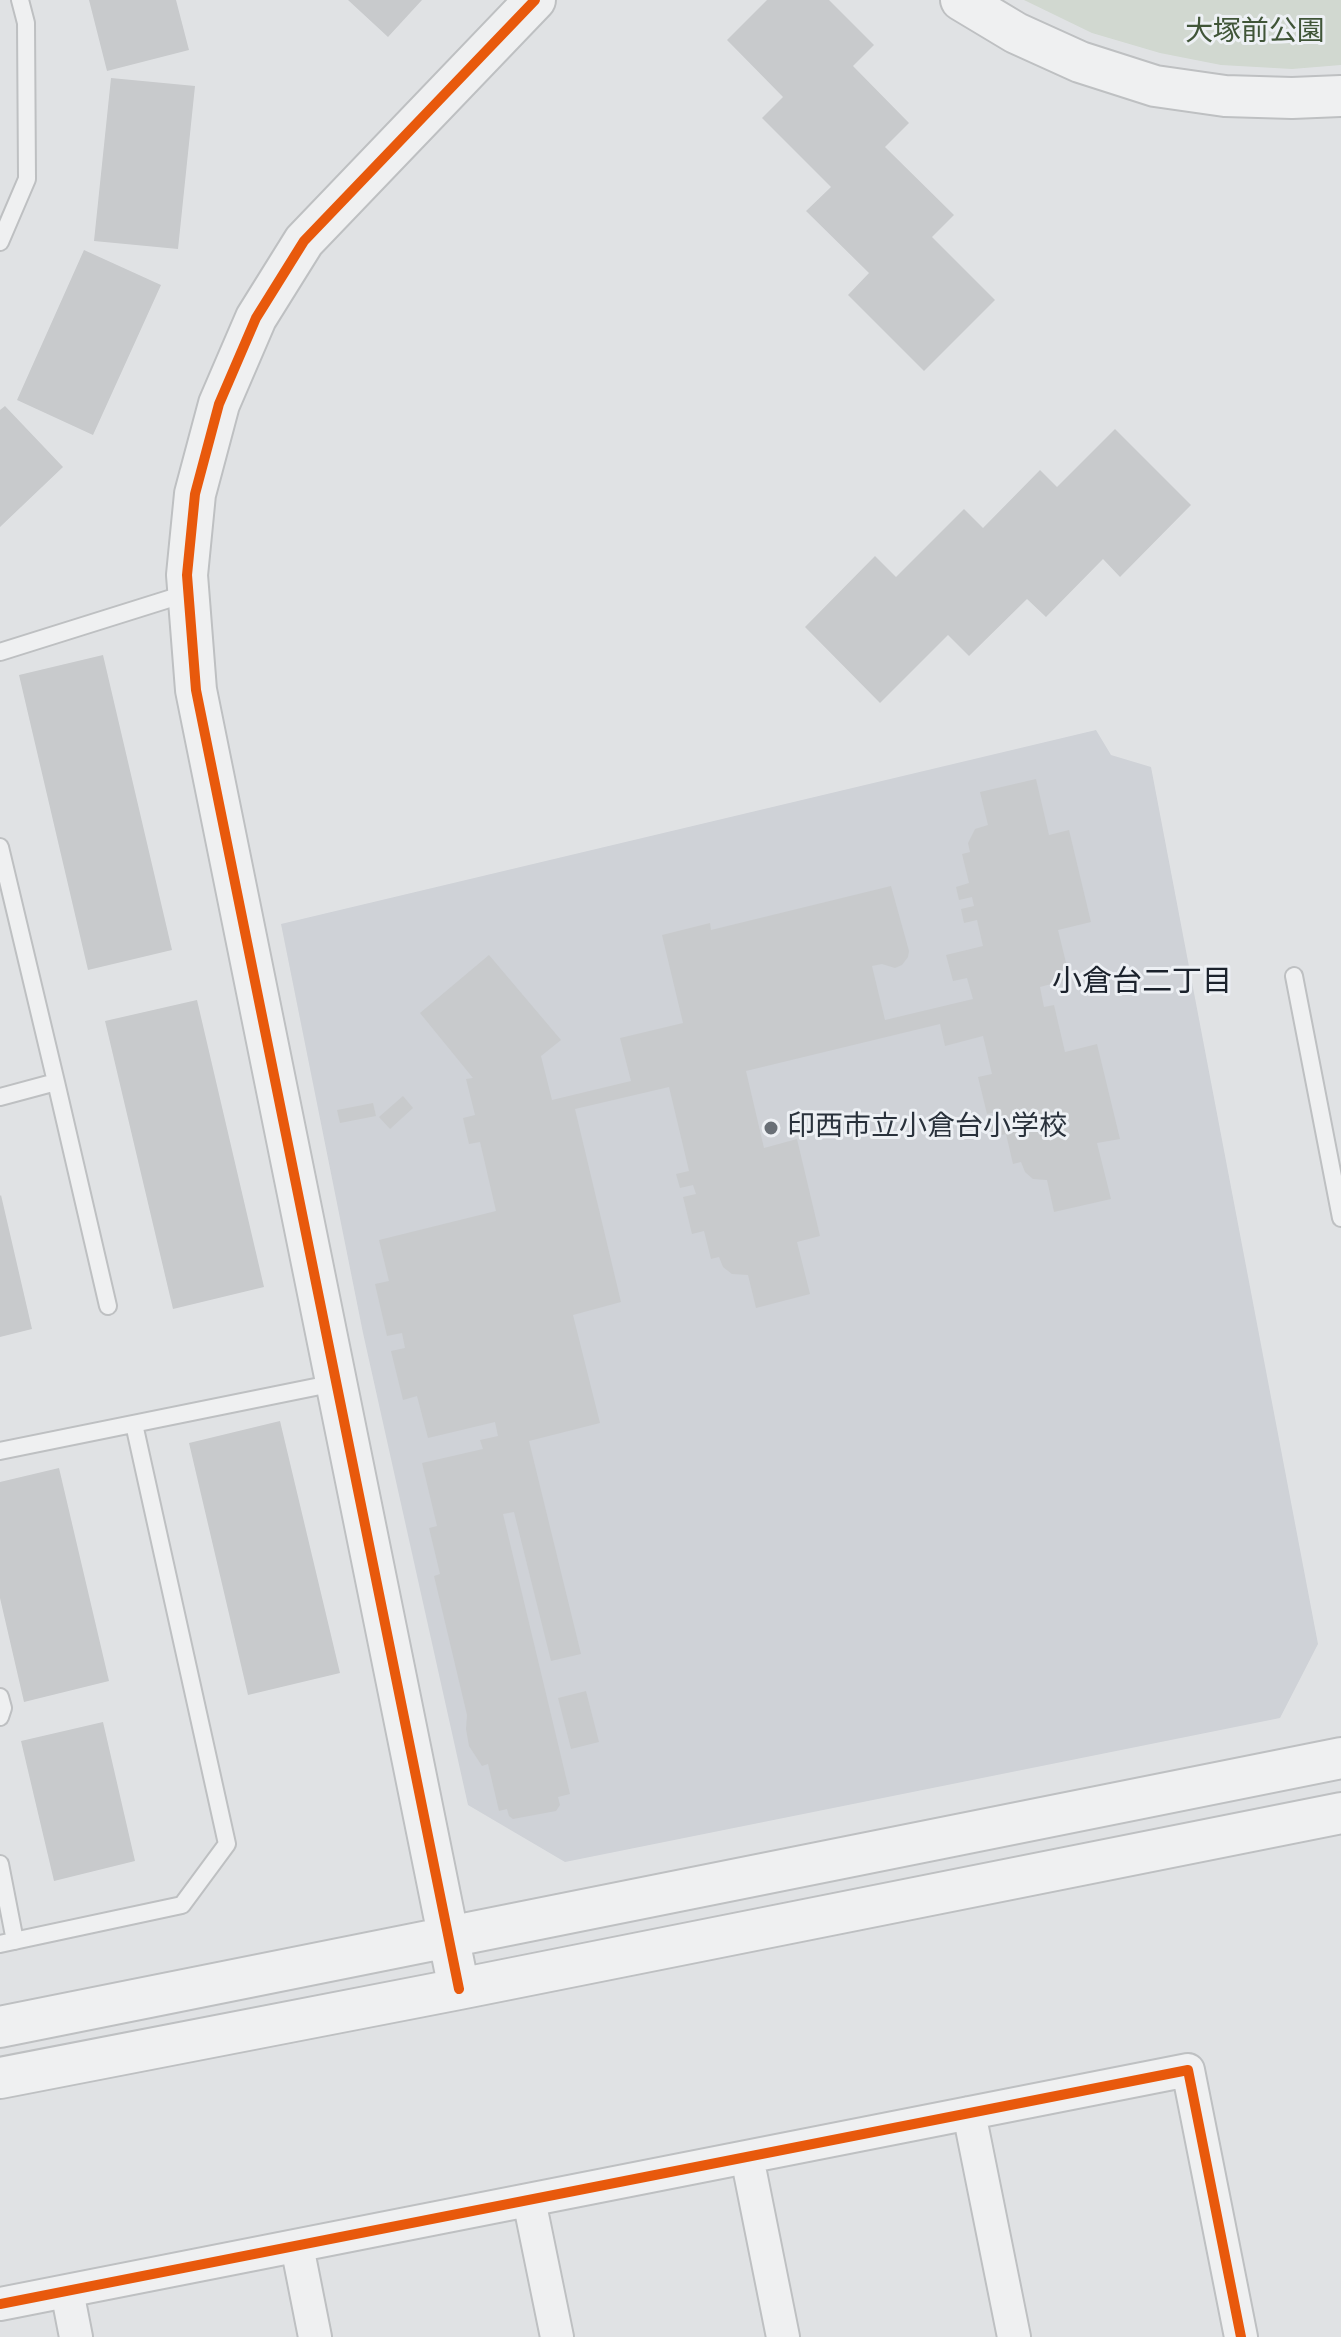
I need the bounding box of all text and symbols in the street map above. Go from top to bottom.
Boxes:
park label: 大塚前公園 [1185,16,1325,50]
district label: 小倉台二丁目 [1052,965,1232,1001]
place label: 印西市立小倉台小学校 [787,1111,1067,1145]
marker: 印西市立小倉台小学校 [762,1119,780,1137]

